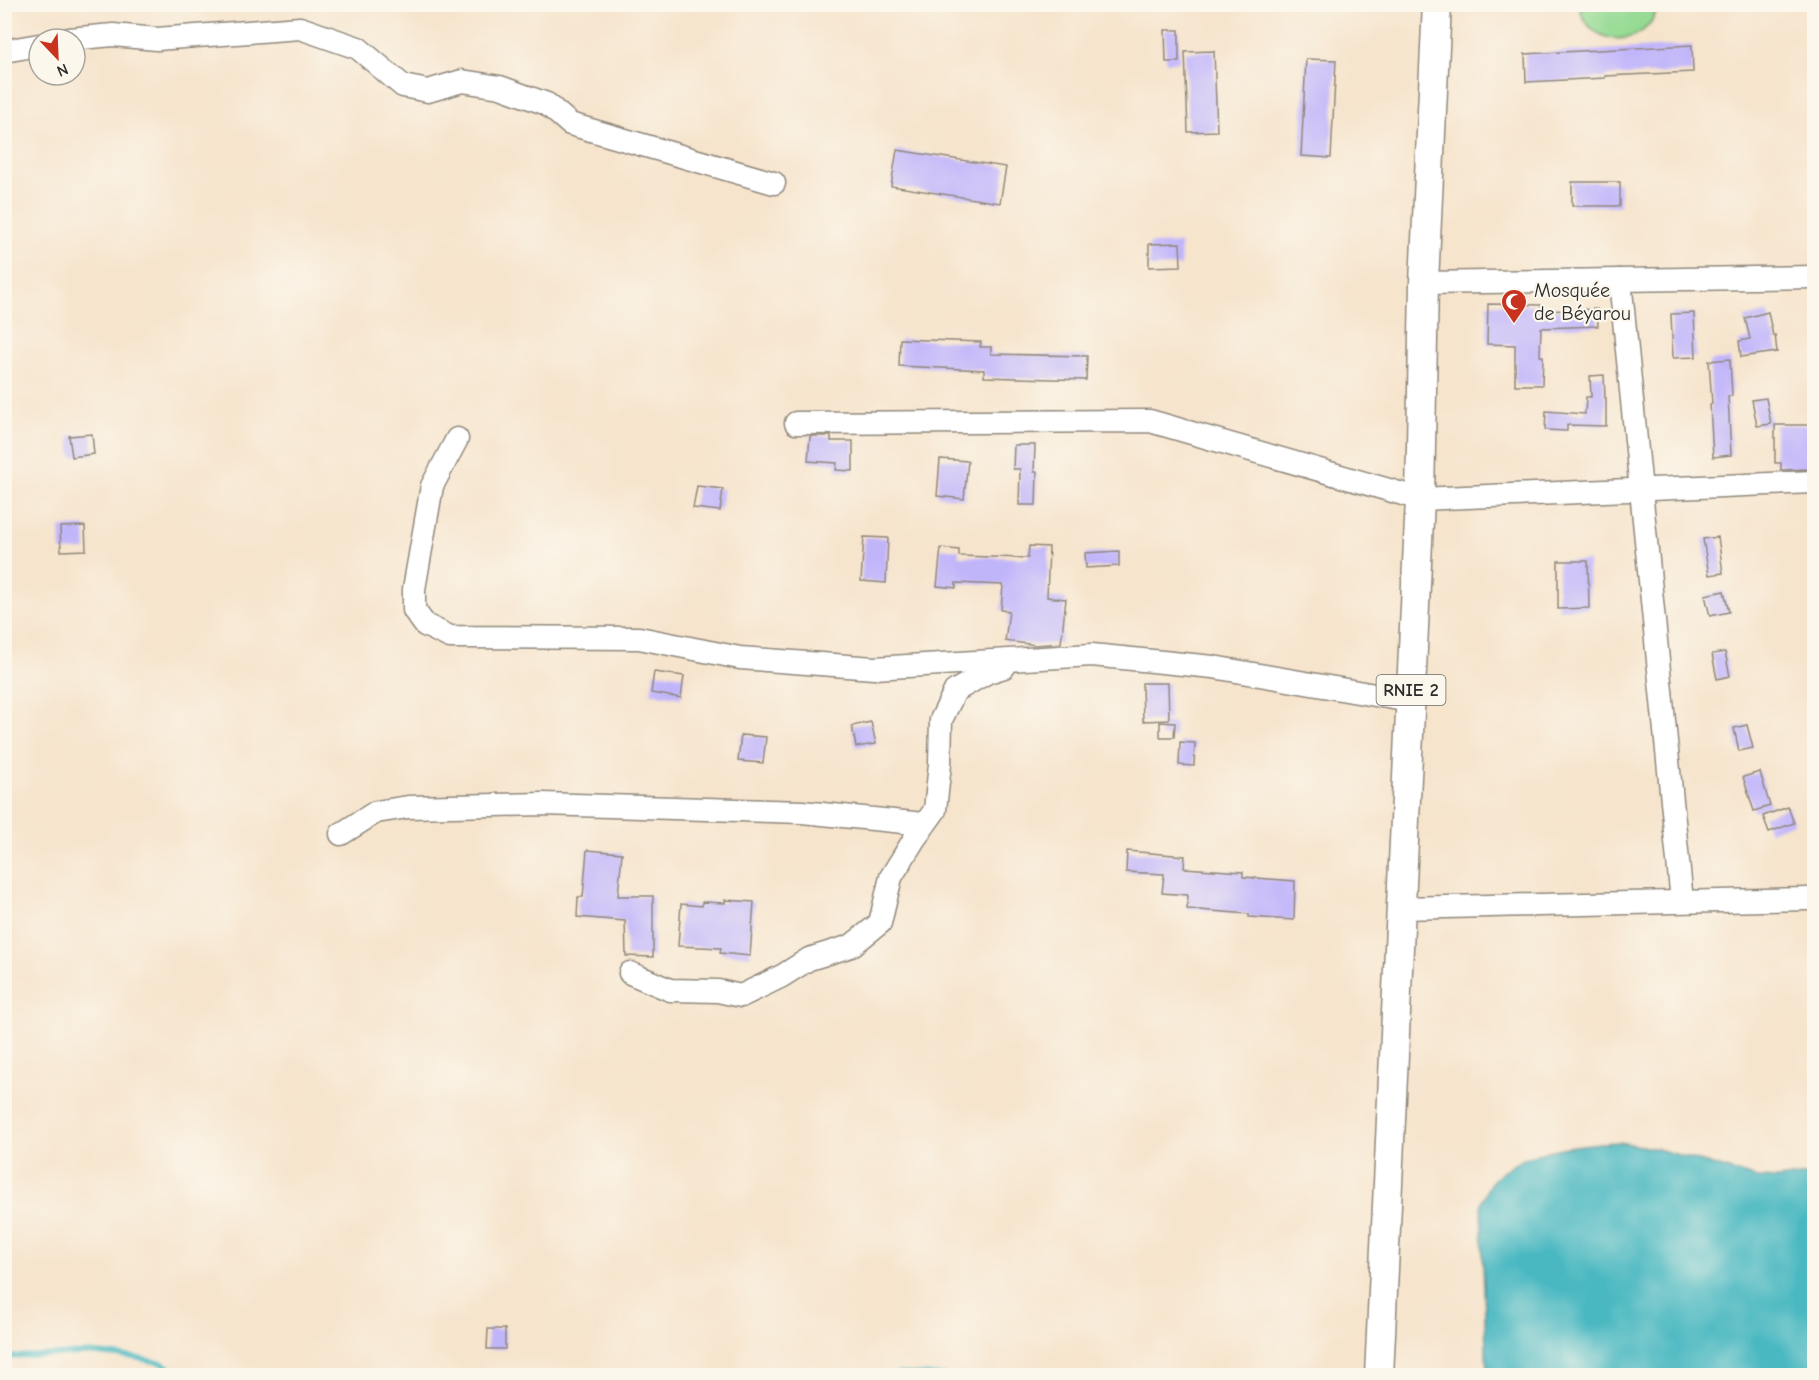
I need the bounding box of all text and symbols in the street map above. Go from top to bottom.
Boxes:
north arrow [27,27,87,87]
text: N [54,60,71,80]
place label: Mosquée de Béyarou [1534,279,1631,325]
mosque icon: Mosquée de Béyarou [1499,287,1529,325]
road number: RNIE 2 [1376,675,1446,705]

